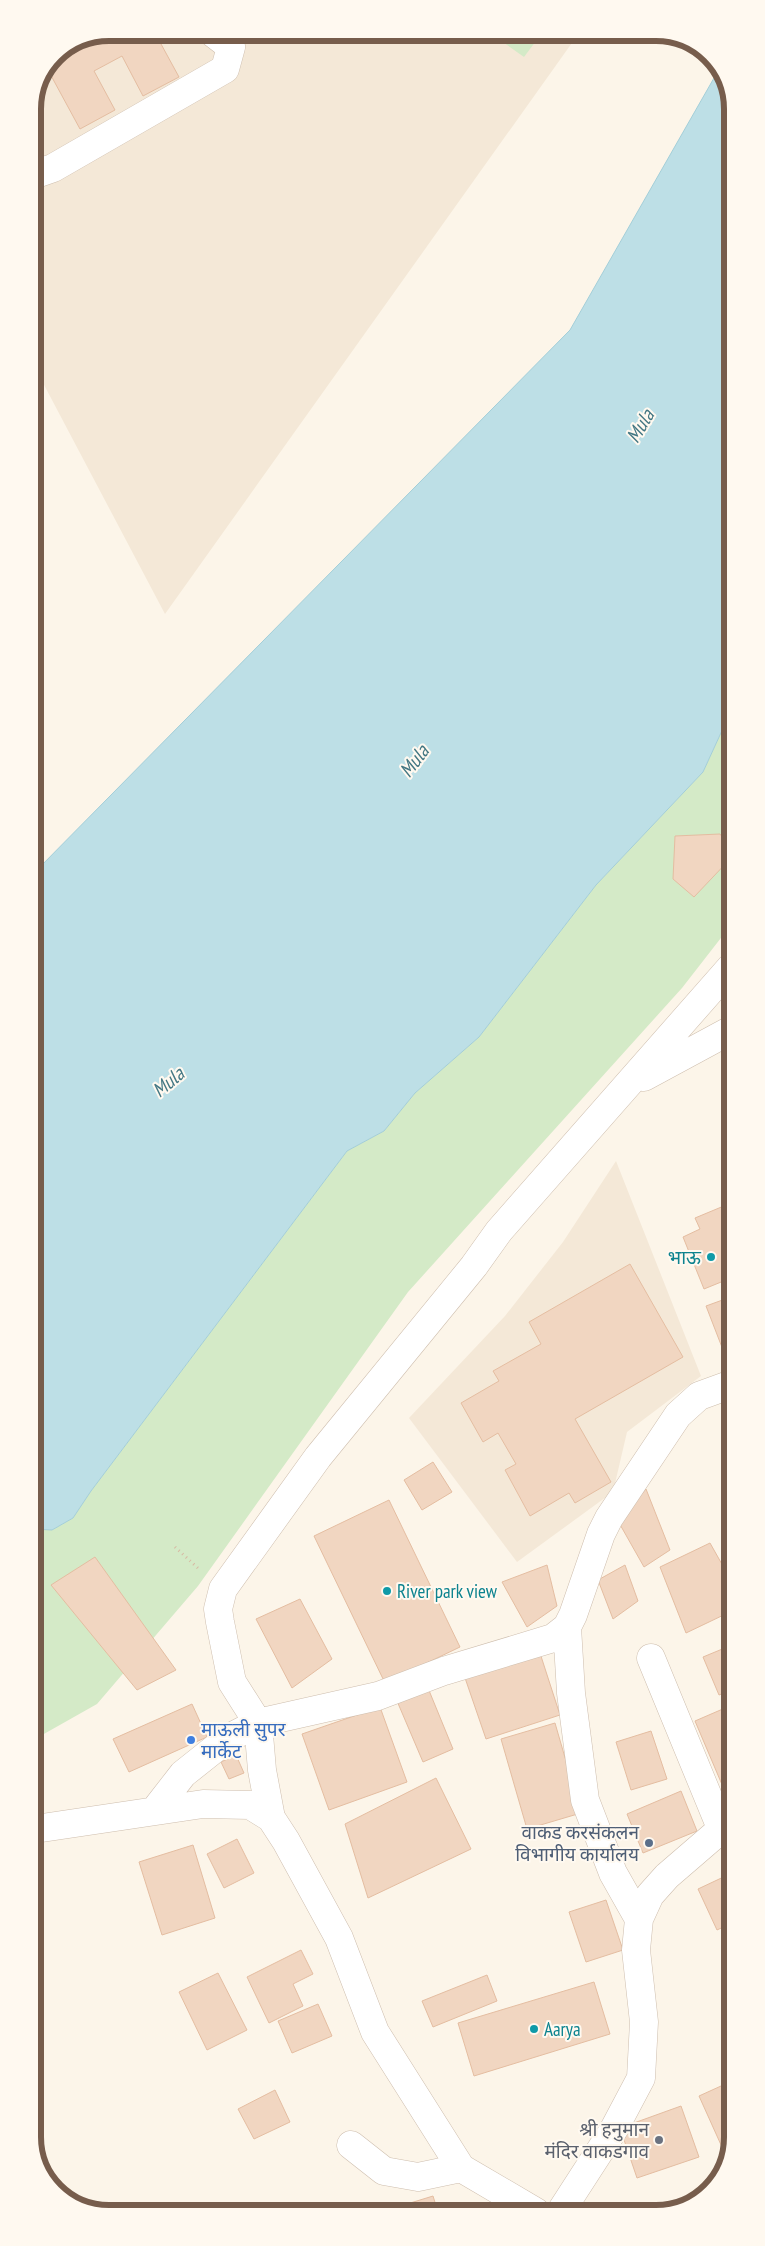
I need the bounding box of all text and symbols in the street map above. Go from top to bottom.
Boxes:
water label: Mula [620,404,660,447]
water label: Mula [393,739,435,782]
water label: Mula [147,1060,190,1103]
place label: भाऊ [668,1245,702,1269]
marker: भाऊ [705,1251,717,1263]
place label: River park view [397,1579,498,1603]
marker: River park view [381,1585,393,1597]
place label: माऊली सुपर मार्केट [201,1717,287,1763]
marker: माऊली सुपर मार्केट [185,1734,197,1746]
place label: वाकड करसंकलन विभागीय कार्यालय [515,1820,640,1866]
marker: वाकड करसंकलन विभागीय कार्यालय [643,1837,655,1849]
place label: Aarya [544,2017,581,2041]
marker: Aarya [528,2023,540,2035]
place label: श्री हनुमान मंदिर वाकडगाव [544,2117,649,2163]
marker: श्री हनुमान मंदिर वाकडगाव [653,2134,665,2146]

